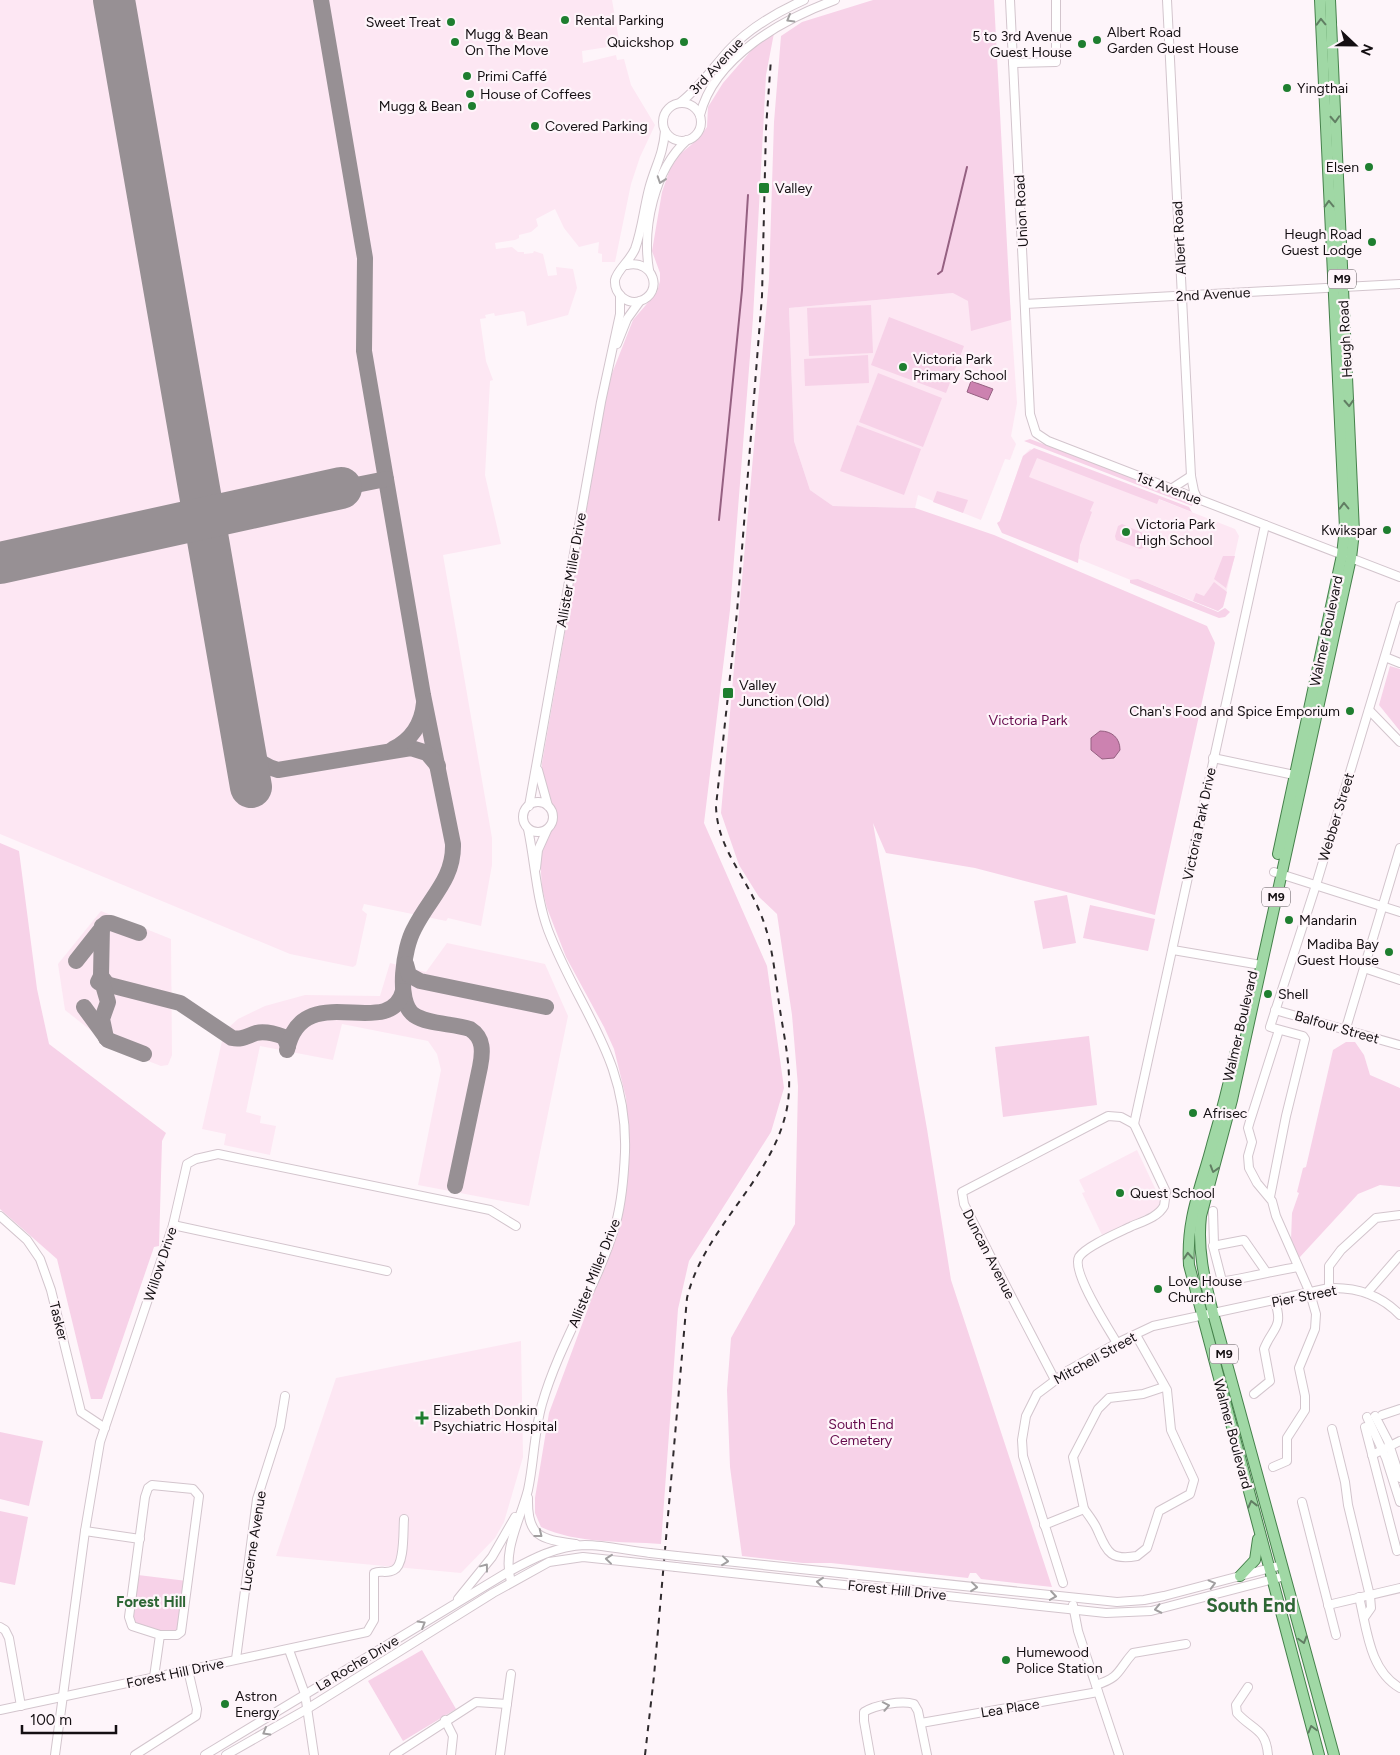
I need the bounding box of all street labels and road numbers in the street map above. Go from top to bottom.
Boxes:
street label: 3rd Avenue [686,34,747,98]
street label: Union Road [1011,174,1032,248]
street label: Albert Road [1169,201,1190,275]
road number: M9 [1328,270,1356,288]
street label: 2nd Avenue [1175,284,1251,305]
street label: Heugh Road [1335,300,1356,378]
street label: 1st Avenue [1134,468,1204,509]
street label: Allister Miller Drive [553,511,590,629]
street label: Walmer Boulevard [1306,574,1347,688]
street label: Victoria Park Drive [1179,766,1220,882]
street label: Webber Street [1315,771,1358,864]
road number: M9 [1262,888,1290,906]
street label: Walmer Boulevard [1219,969,1261,1083]
street label: Balfour Street [1293,1007,1381,1048]
street label: Duncan Avenue [959,1206,1019,1302]
street label: Allister Miller Drive [565,1216,624,1330]
street label: Willow Drive [140,1224,181,1304]
street label: Pier Street [1270,1282,1338,1311]
street label: Tasker [45,1300,72,1343]
street label: Mitchell Street [1051,1329,1140,1388]
road number: M9 [1210,1345,1238,1364]
street label: Walmer Boulevard [1210,1377,1255,1491]
street label: Lucerne Avenue [237,1489,270,1592]
street label: Forest Hill Drive [847,1577,947,1604]
street label: La Roche Drive [313,1632,402,1695]
street label: Forest Hill Drive [125,1655,226,1692]
street label: Lea Place [980,1695,1041,1722]

